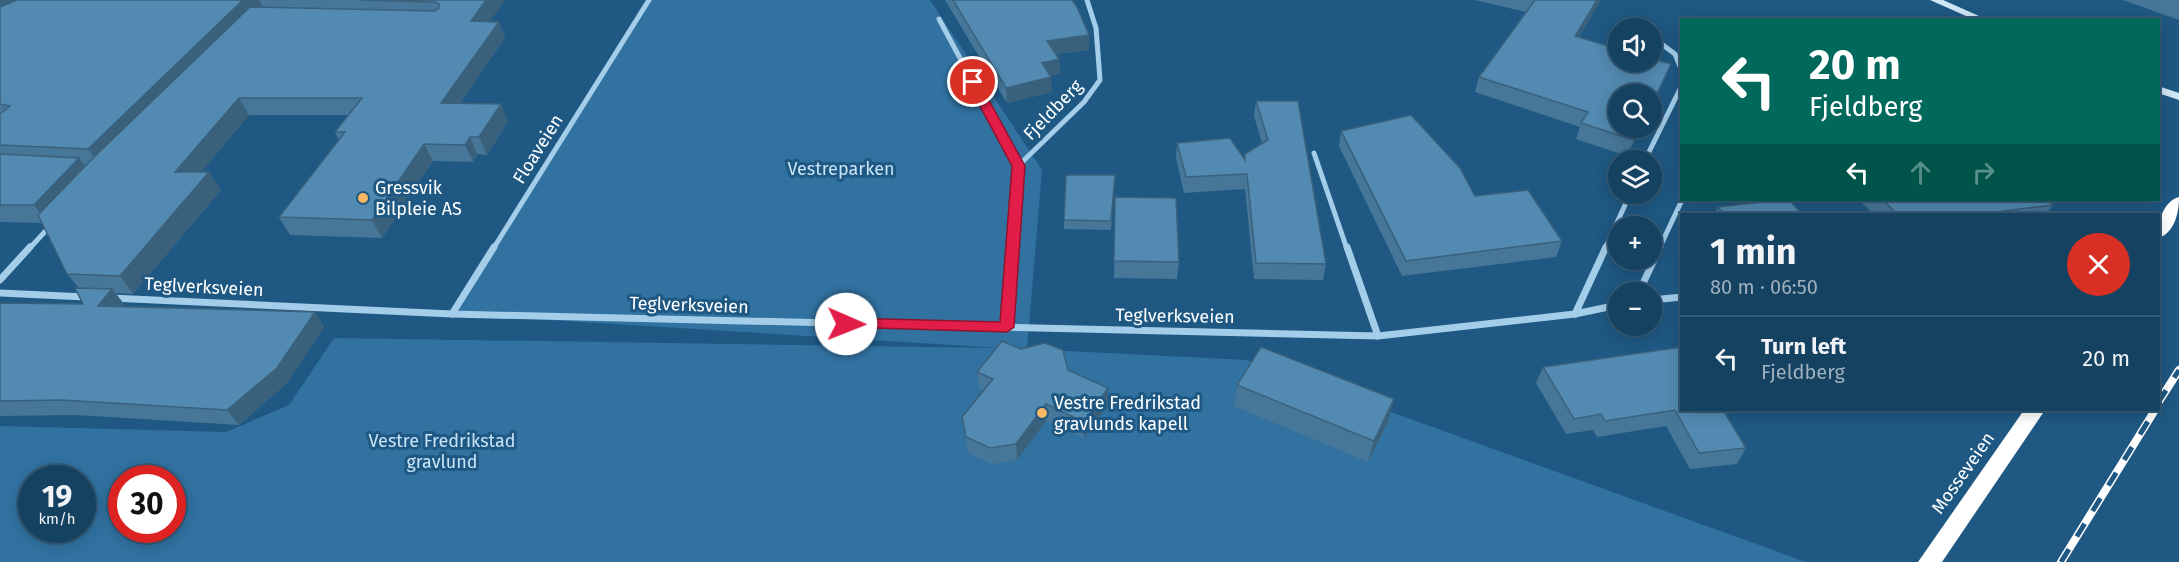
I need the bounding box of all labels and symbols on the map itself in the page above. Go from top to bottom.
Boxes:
pin [947,56,998,107]
street label: Fjeldberg [1019,75,1088,145]
street label: Floaveien [508,110,568,188]
park label: Vestreparken [787,158,895,180]
place label: Gressvik Bilpleie AS [375,177,462,220]
marker: Gressvik Bilpleie AS [356,191,370,205]
street label: Teglverksveien [144,273,264,301]
street label: Teglverksveien [629,292,749,318]
position arrow [814,292,878,356]
street label: Teglverksveien [1115,304,1235,328]
place label: Vestre Fredrikstad gravlunds kapell [1054,392,1201,435]
marker: Vestre Fredrikstad gravlunds kapell [1035,406,1049,420]
street label: Mosseveien [1927,428,1999,518]
park label: Vestre Fredrikstad gravlund [369,430,515,473]
speed limit sign: 30 [108,465,186,543]

